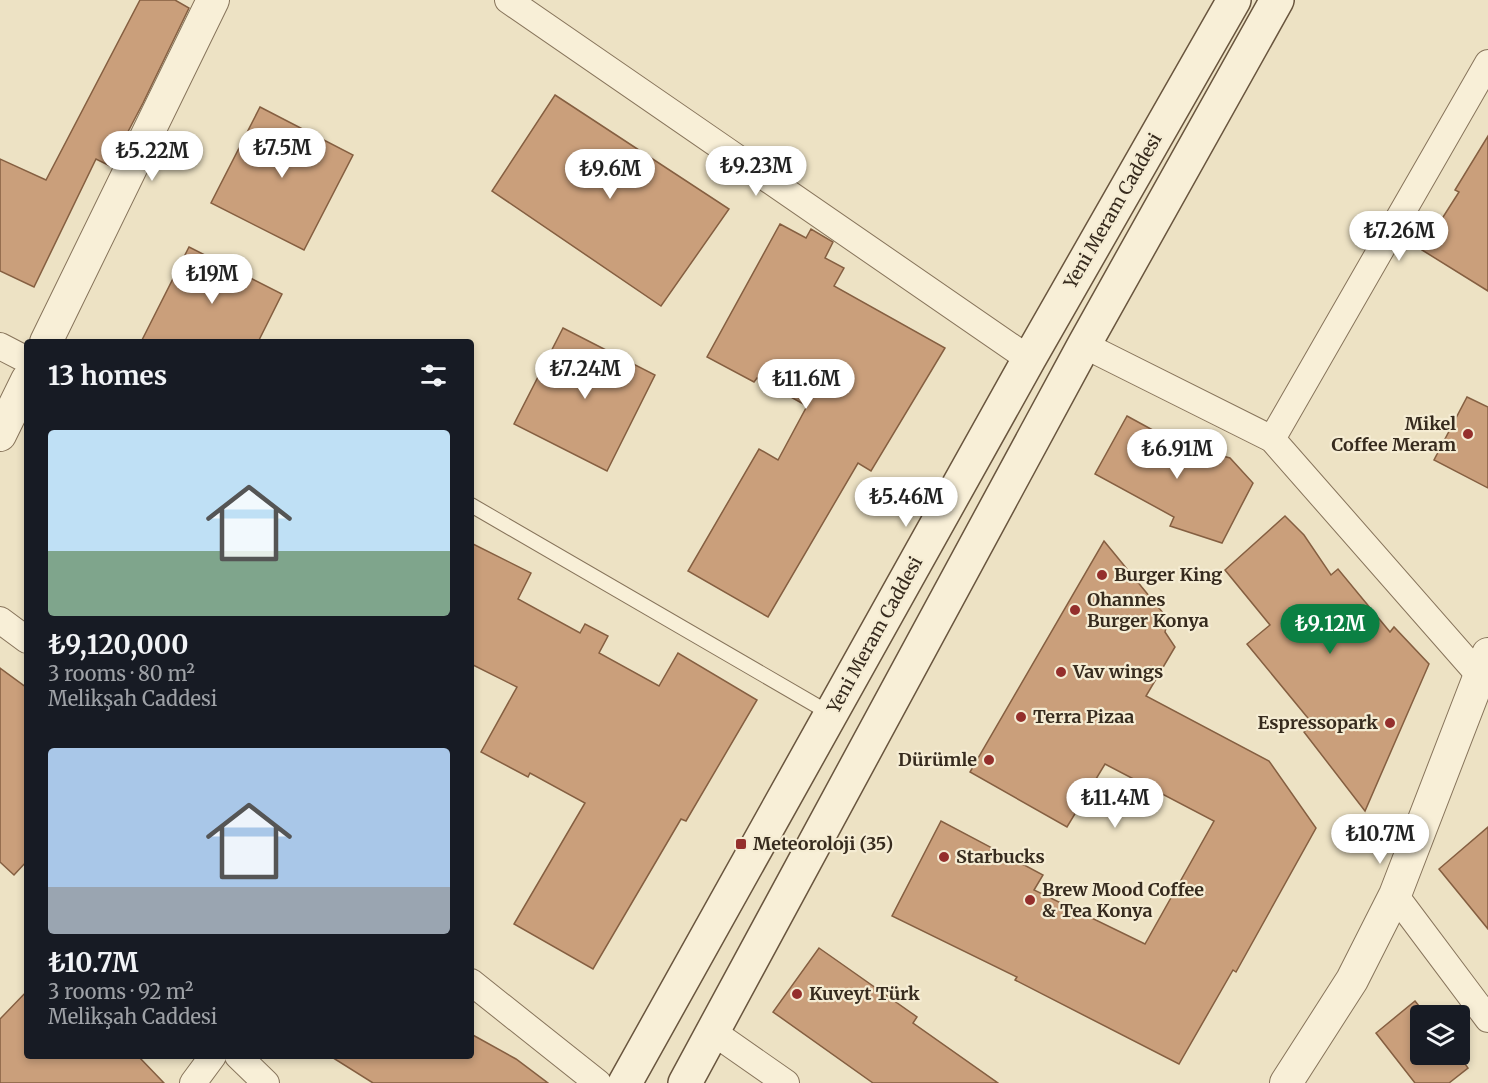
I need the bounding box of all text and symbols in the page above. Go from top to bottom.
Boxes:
pin: ₺7.5M [240,128,324,179]
street label: Yeni Meram Caddesi [1058,129,1167,293]
pin: ₺5.22M [103,131,201,182]
text: ₺7.5M [253,135,311,160]
text: ₺5.22M [115,138,189,163]
pin: ₺9.23M [707,146,805,197]
pin: ₺9.6M [568,149,652,200]
text: ₺9.23M [720,153,792,178]
text: ₺9.6M [579,156,641,181]
pin: ₺7.26M [1350,211,1448,262]
text: ₺7.26M [1363,218,1435,243]
pin: ₺19M [176,254,248,305]
text: ₺19M [186,261,238,286]
pin: ₺7.24M [536,349,634,400]
text: ₺7.24M [549,356,621,381]
text: 13 homes [48,359,167,392]
icon: filters [417,359,450,392]
pin: ₺11.6M [757,359,855,410]
text: ₺11.6M [772,366,840,391]
place label: Mikel Coffee Meram [1331,412,1456,456]
marker: Mikel Coffee Meram [1461,427,1475,441]
pin: ₺6.91M [1128,429,1226,480]
text: ₺6.91M [1141,436,1213,461]
icon: home [195,469,303,577]
pin: ₺5.46M [857,477,955,528]
text: ₺5.46M [869,484,943,509]
street label: Yeni Meram Caddesi [821,552,927,718]
place label: Burger King [1114,563,1222,586]
marker: Burger King [1095,568,1109,582]
place label: Ohannes Burger Konya [1087,588,1209,632]
marker: Ohannes Burger Konya [1068,603,1082,617]
pin: ₺9.12M [1281,604,1379,655]
text: ₺9.12M [1295,611,1365,636]
text: ₺9,120,000 [48,628,188,661]
place label: Vav wings [1072,660,1163,683]
text: 3 rooms · 80 m² [48,661,195,686]
marker: Vav wings [1054,665,1068,679]
text: Melikşah Caddesi [48,686,217,711]
place label: Terra Pizaa [1033,705,1134,728]
marker: Terra Pizaa [1014,710,1028,724]
place label: Espressopark [1257,711,1378,734]
marker: Espressopark [1383,716,1397,730]
place label: Dürümle [898,748,977,771]
marker: Dürümle [982,753,996,767]
pin: ₺11.4M [1066,778,1164,829]
text: ₺11.4M [1080,785,1150,810]
icon: home [195,787,303,895]
pin: ₺10.7M [1331,814,1429,865]
text: ₺10.7M [1345,821,1415,846]
place label: Meteoroloji (35) [753,832,893,855]
marker: Meteoroloji (35) [734,837,748,851]
place label: Starbucks [956,845,1045,868]
marker: Starbucks [937,850,951,864]
place label: Brew Mood Coffee & Tea Konya [1042,878,1204,922]
marker: Brew Mood Coffee & Tea Konya [1023,893,1037,907]
text: ₺10.7M [48,946,139,979]
text: 3 rooms · 92 m² [48,979,194,1004]
place label: Kuveyt Türk [809,982,920,1005]
marker: Kuveyt Türk [790,987,804,1001]
text: Melikşah Caddesi [48,1004,217,1029]
map controls [1410,1005,1470,1065]
button: layers [1410,1005,1470,1065]

